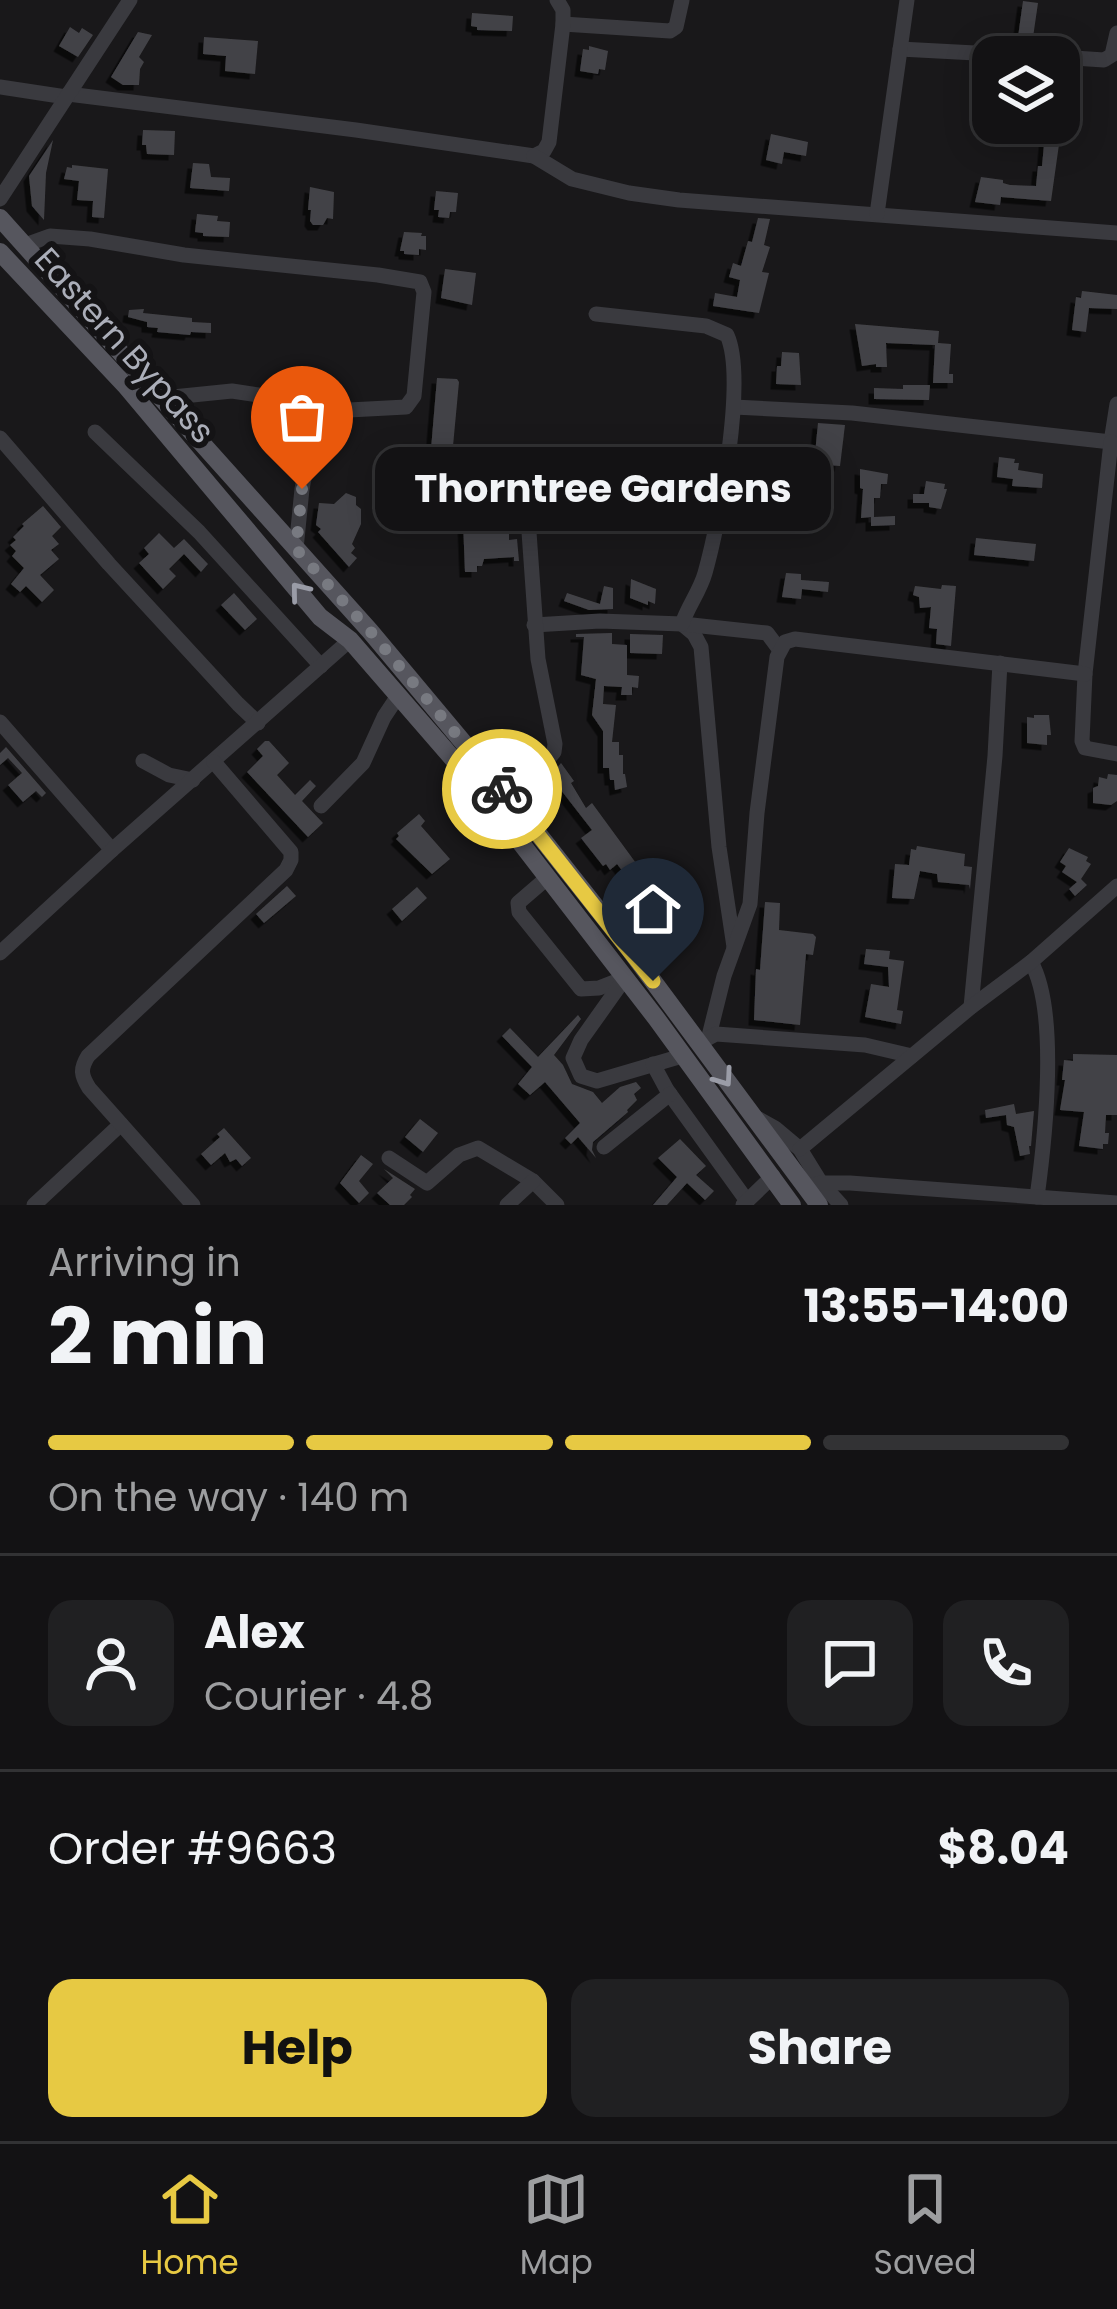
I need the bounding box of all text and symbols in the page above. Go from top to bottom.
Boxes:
map controls [972,36,1080,144]
button: layers [972,36,1080,144]
street label: Eastern Bypass [24,237,225,454]
pin [251,366,353,489]
icon: bag [269,384,335,450]
callout: Thorntree Gardens [374,447,830,531]
text: Thorntree Gardens [414,461,792,516]
one-way arrow [292,583,313,605]
courier [442,729,562,849]
icon: bike [469,756,535,822]
pin [602,858,704,981]
icon: home [620,876,686,942]
one-way arrow [710,1064,732,1086]
text: Arriving in [48,1235,241,1290]
text: 13:55–14:00 [803,1275,1069,1338]
text: 2 min [48,1282,267,1391]
text: On the way · 140 m [48,1470,409,1525]
button: person [48,1600,174,1726]
button: chat [787,1600,913,1726]
button: phone [943,1600,1069,1726]
text: Alex [204,1601,305,1664]
text: Courier · 4.8 [204,1669,433,1724]
text: Order #9663 [48,1817,337,1880]
text: $8.04 [938,1817,1069,1880]
button: Help [48,1979,547,2117]
button: Share [571,1979,1069,2117]
tab: Home [140,2166,239,2288]
tab: Map [520,2166,593,2288]
tab: Saved [874,2166,977,2288]

